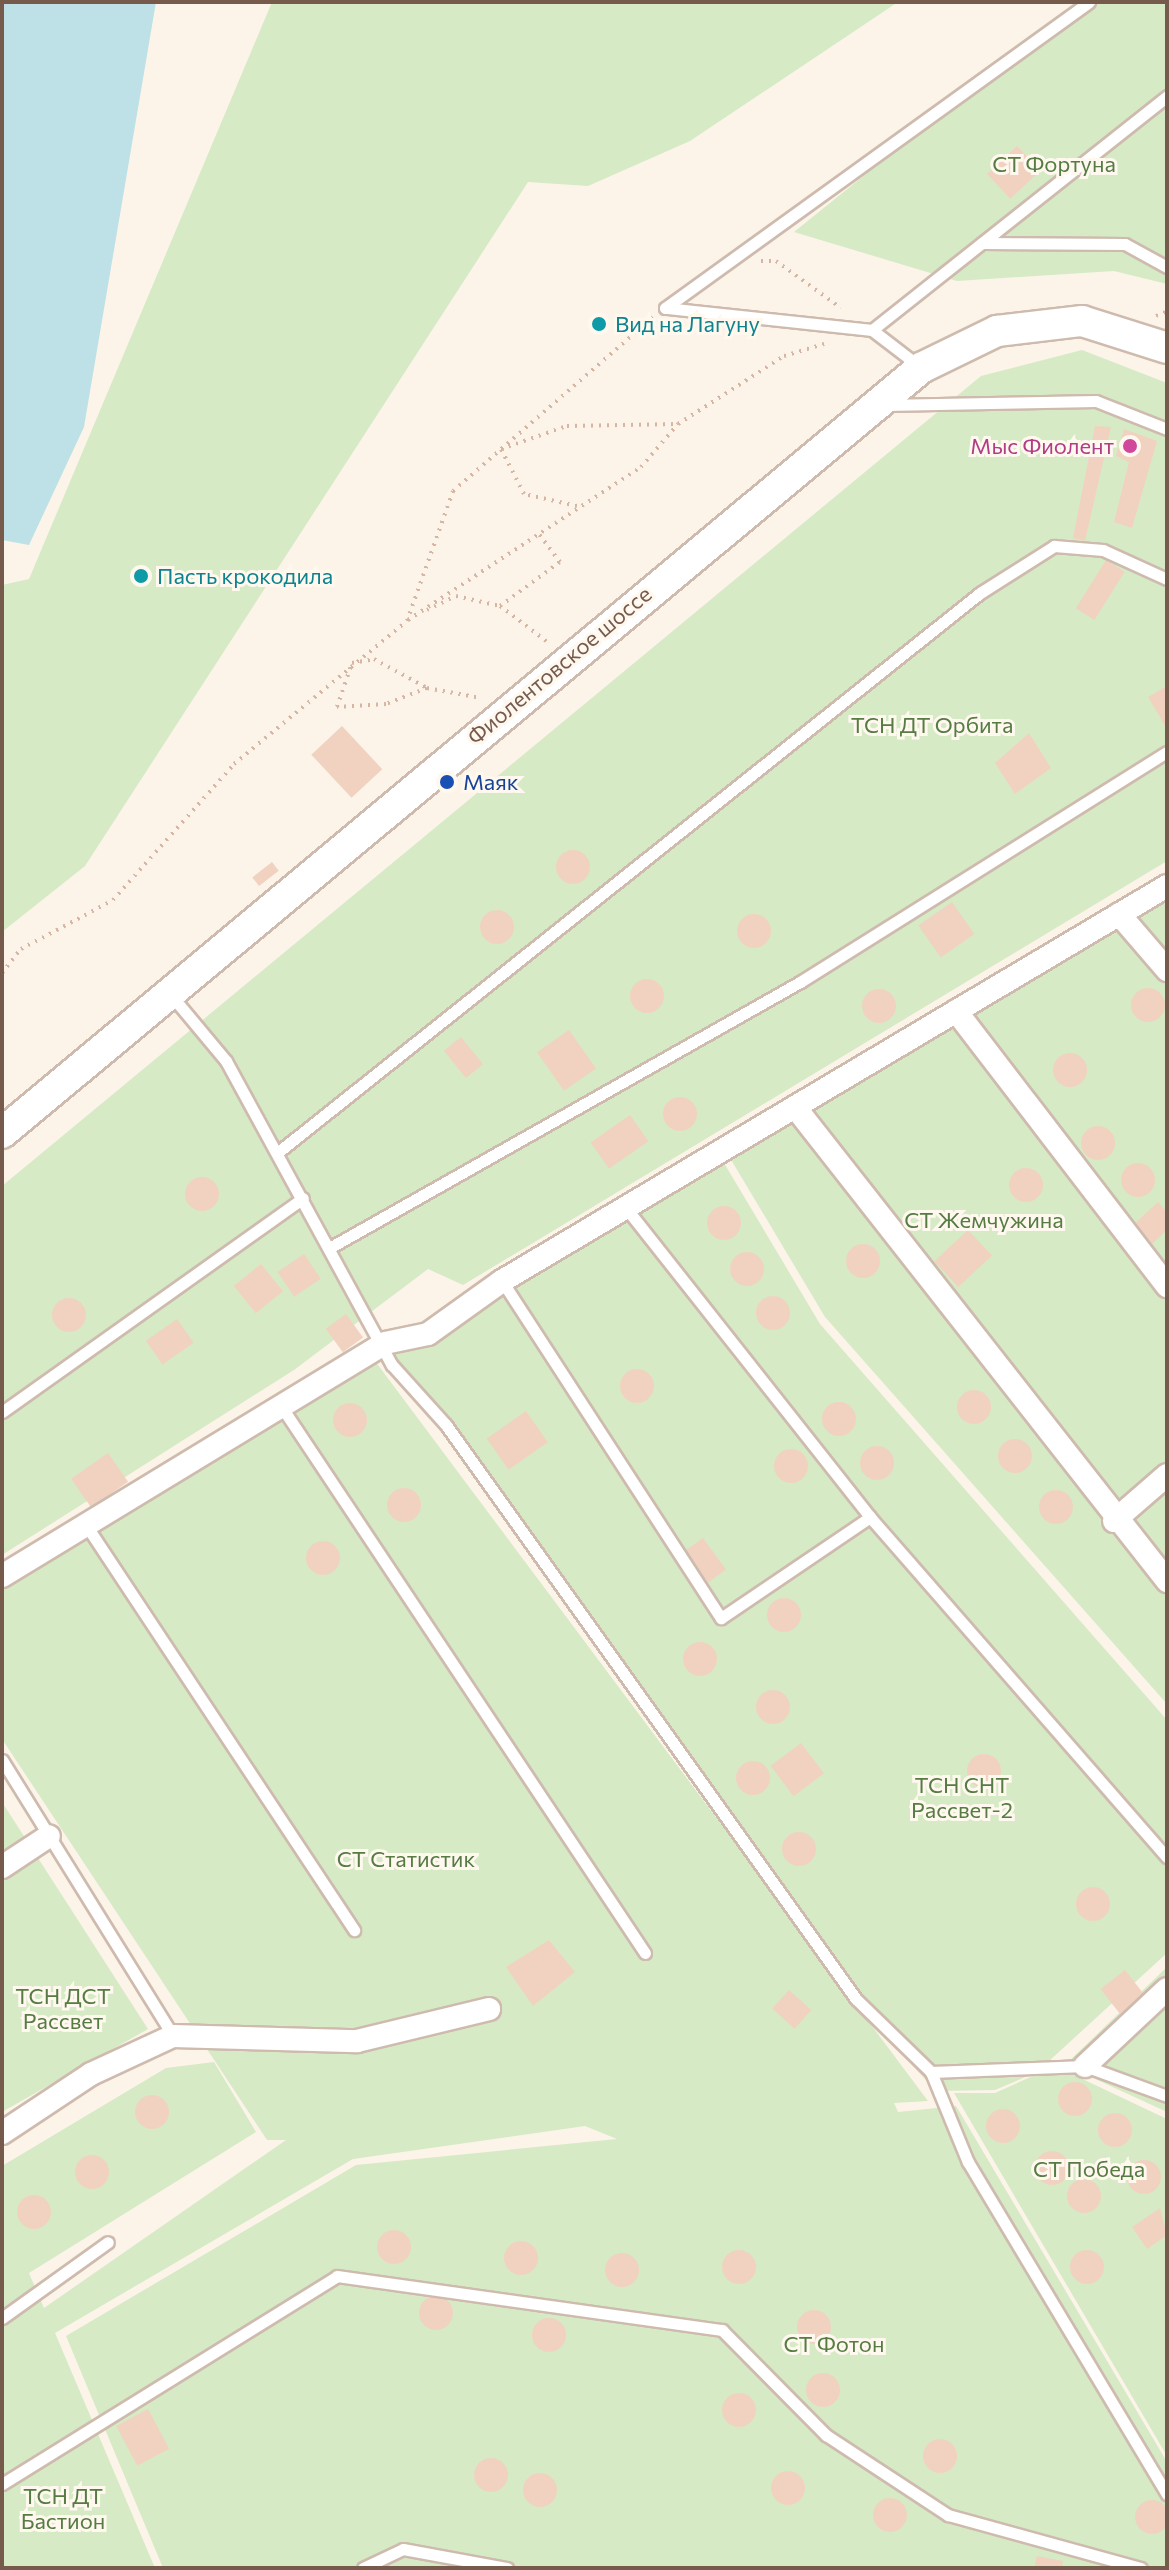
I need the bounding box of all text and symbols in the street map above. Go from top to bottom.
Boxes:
park label: СТ Фортуна [992,151,1116,177]
place label: Вид на Лагуну [615,311,760,337]
marker: Вид на Лагуну [590,315,608,333]
place label: Мыс Фиолент [970,433,1114,459]
marker: Мыс Фиолент [1121,437,1139,455]
place label: Пасть крокодила [157,563,333,589]
marker: Пасть крокодила [132,567,150,585]
street label: Фиолентовское шоссе [462,580,656,750]
park label: ТСН ДТ Орбита [851,712,1013,738]
place label: Маяк [463,769,519,795]
marker: Маяк [438,773,456,791]
park label: СТ Жемчужина [904,1207,1064,1233]
park label: ТСН СНТ Рассвет-2 [911,1771,1013,1822]
park label: СТ Статистик [337,1846,475,1872]
park label: ТСН ДСТ Рассвет [15,1982,111,2034]
park label: СТ Победа [1033,2156,1145,2182]
park label: СТ Фотон [783,2331,885,2357]
park label: ТСН ДТ Бастион [21,2482,105,2534]

